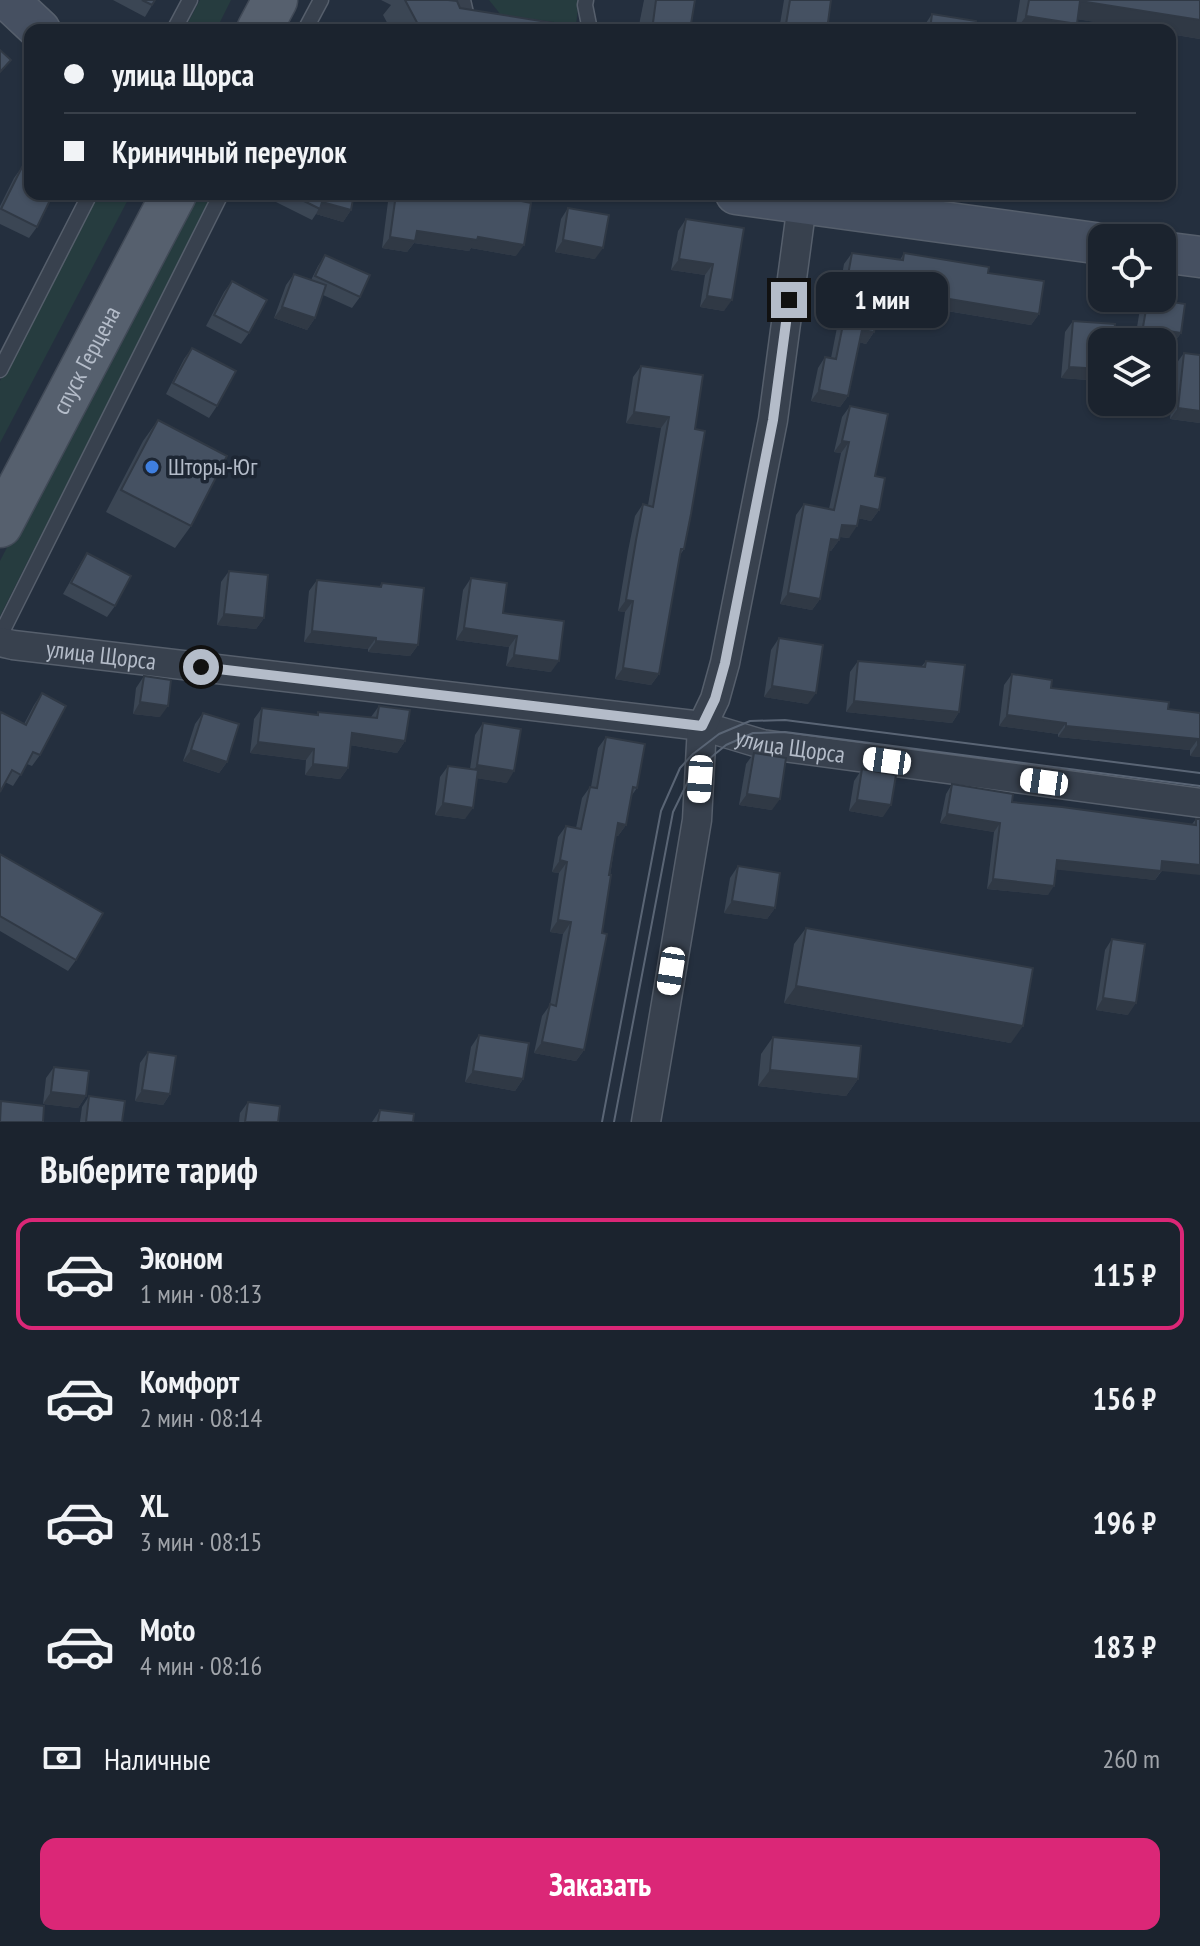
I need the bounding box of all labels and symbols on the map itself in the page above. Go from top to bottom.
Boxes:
callout: 1 мин [817,272,949,328]
route end [771,282,807,318]
street label: спуск Герцена [45,301,127,420]
place label: Шторы-Юг [168,451,258,482]
marker: Шторы-Юг [143,458,161,476]
street label: улица Щорса [44,633,158,677]
route start [183,649,219,685]
street label: улица Щорса [732,721,847,770]
car [862,746,912,776]
car [686,754,714,804]
car [1019,767,1069,797]
car [655,945,687,997]

